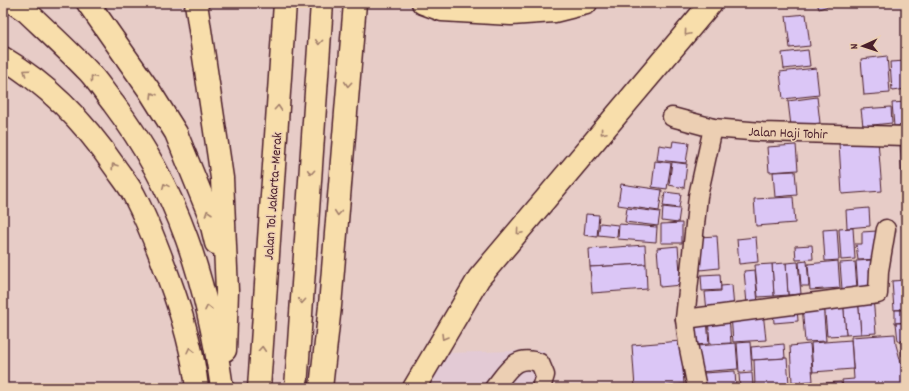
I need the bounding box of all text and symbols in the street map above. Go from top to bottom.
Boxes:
north arrow [843,26,883,66]
one-way arrow [684,29,691,36]
one-way arrow [315,39,324,45]
text: N [847,43,863,50]
one-way arrow [23,70,30,77]
one-way arrow [91,75,98,82]
one-way arrow [344,81,353,87]
one-way arrow [150,92,157,99]
one-way arrow [273,105,282,111]
street label: Jalan Haji Tohir [748,123,829,145]
one-way arrow [600,128,607,135]
street label: Jalan Tol Jakarta–Merak [260,131,288,261]
one-way arrow [111,163,119,170]
one-way arrow [306,169,315,175]
one-way arrow [162,182,170,189]
one-way arrow [204,209,212,216]
one-way arrow [333,210,342,216]
one-way arrow [516,227,523,234]
one-way arrow [298,298,307,304]
one-way arrow [204,305,212,312]
one-way arrow [441,333,448,340]
one-way arrow [187,346,195,353]
one-way arrow [257,346,266,352]

